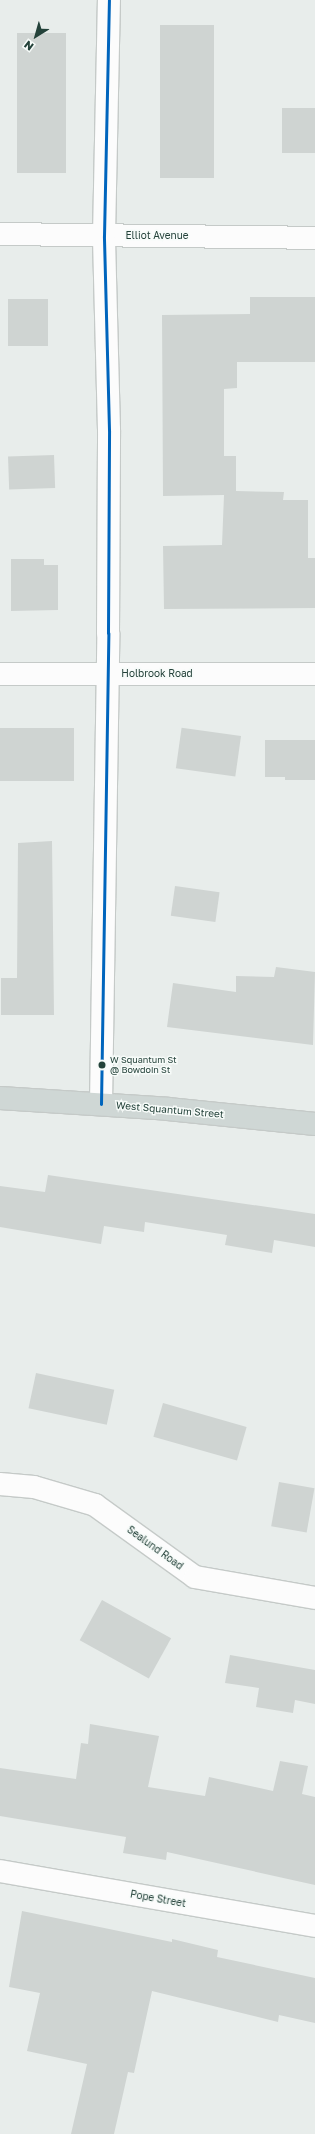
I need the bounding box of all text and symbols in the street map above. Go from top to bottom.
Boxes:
north arrow [16,16,56,56]
text: N [21,38,36,54]
street label: Elliot Avenue [126,230,188,242]
street label: Holbrook Road [121,668,193,680]
place label: W Squantum St @ Bowdoin St [110,1055,177,1076]
marker: W Squantum St @ Bowdoin St [97,1060,107,1070]
street label: West Squantum Street [116,1099,224,1121]
street label: Sealund Road [125,1524,185,1572]
street label: Pope Street [129,1888,187,1910]

